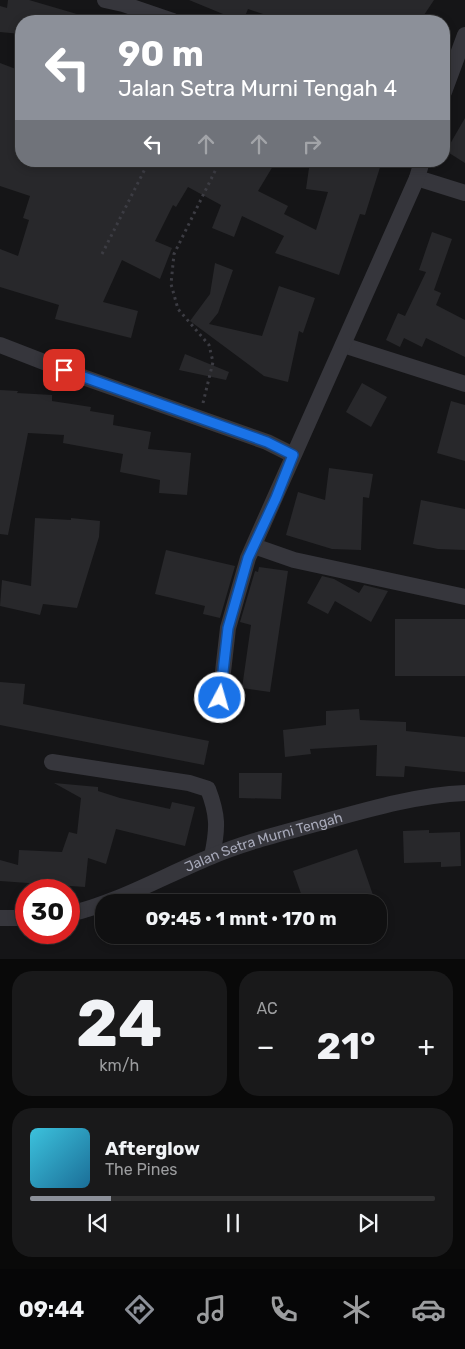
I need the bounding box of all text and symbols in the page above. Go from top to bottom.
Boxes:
text: 90 m [118,33,204,75]
icon: left [35,35,100,100]
text: Jalan Setra Murni Tengah 4 [118,75,397,102]
icon: left [139,130,167,158]
icon: ahead [192,130,220,158]
icon: ahead [245,130,273,158]
icon: right [298,130,326,158]
pin [43,349,85,391]
icon: arrive [50,356,78,384]
position arrow [193,671,245,723]
street label: Jalan Setra Murni Tengah [182,808,344,876]
speed limit sign: 30 [15,879,80,944]
text: 09:45 · 1 mnt · 170 m [145,907,337,930]
text: 24 [76,985,162,1062]
text: AC [257,999,278,1018]
text: 21° [317,1023,376,1069]
text: − [257,1030,275,1063]
text: + [418,1030,435,1063]
text: km/h [99,1056,139,1075]
text: Afterglow [105,1137,200,1160]
text: The Pines [105,1160,178,1179]
icon: previous [84,1209,112,1237]
icon: pause [219,1209,247,1237]
icon: next [354,1209,382,1237]
icon: directions [122,1292,157,1327]
icon: music [194,1292,229,1327]
icon: phone [266,1292,301,1327]
icon: climate [339,1292,374,1327]
icon: car [411,1292,446,1327]
text: 09:44 [19,1296,84,1323]

